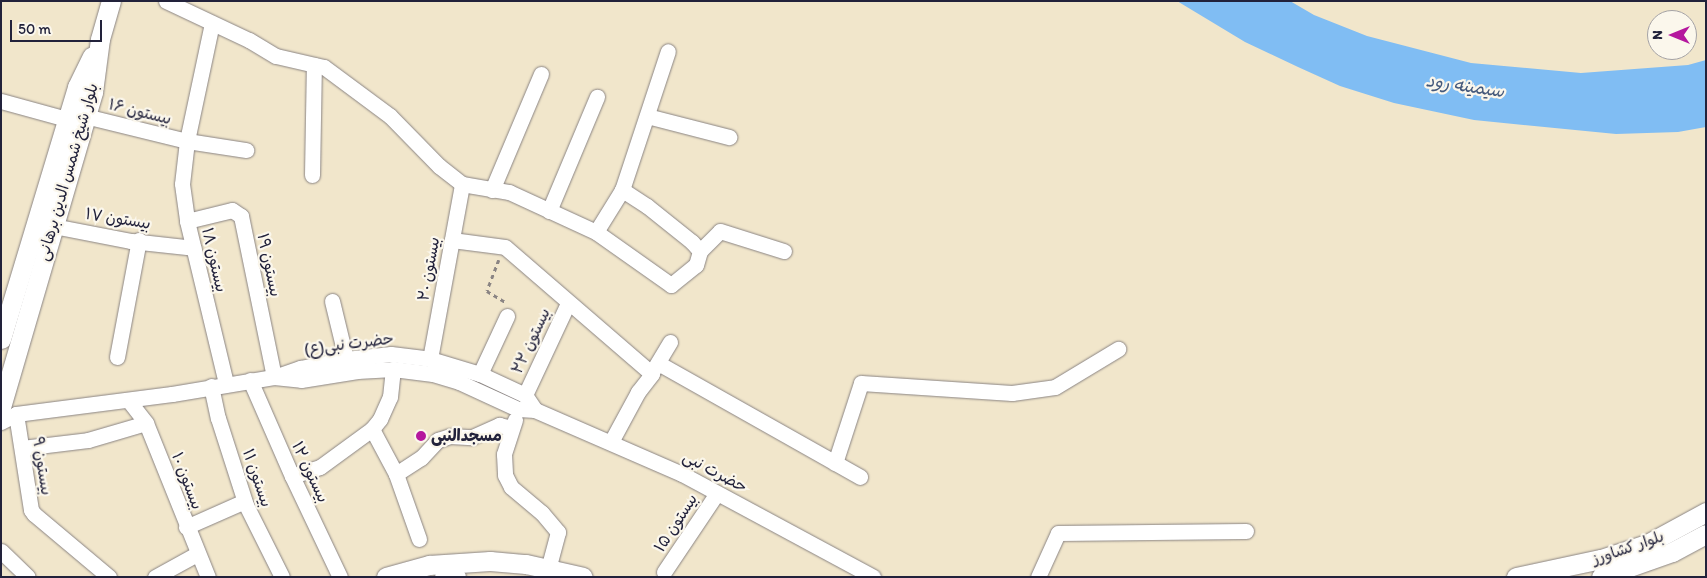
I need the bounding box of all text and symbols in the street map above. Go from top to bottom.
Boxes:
scale bar [12,10,105,42]
north arrow [1647,10,1697,60]
text: 50 m [18,20,51,38]
text: N [1649,30,1666,40]
water label: سیمینه رود [1425,70,1505,102]
street label: بلوار شیخ شمس الدین برهانی [33,81,103,263]
street label: بیستون ۱۶ [107,95,173,129]
street label: بیستون ۱۷ [84,204,152,234]
street label: بیستون ۱۸ [197,226,231,294]
street label: بیستون ۱۹ [253,231,285,299]
street label: بیستون ۲۰ [414,235,444,303]
street label: بیستون ۲۲ [507,305,555,377]
street label: حضرت نبی(ع) [303,329,395,359]
place label: مسجدالنبی [431,426,502,446]
marker: مسجدالنبی [415,430,427,442]
street label: بیستون ۹ [28,435,56,497]
street label: بیستون ۱۲ [287,438,333,506]
street label: بیستون ۱۱ [238,446,276,510]
street label: حضرت نبی [680,447,750,497]
street label: بیستون ۱۰ [167,450,207,512]
street label: بیستون ۱۵ [650,490,702,556]
street label: بلوار کشاورز [1590,527,1666,569]

